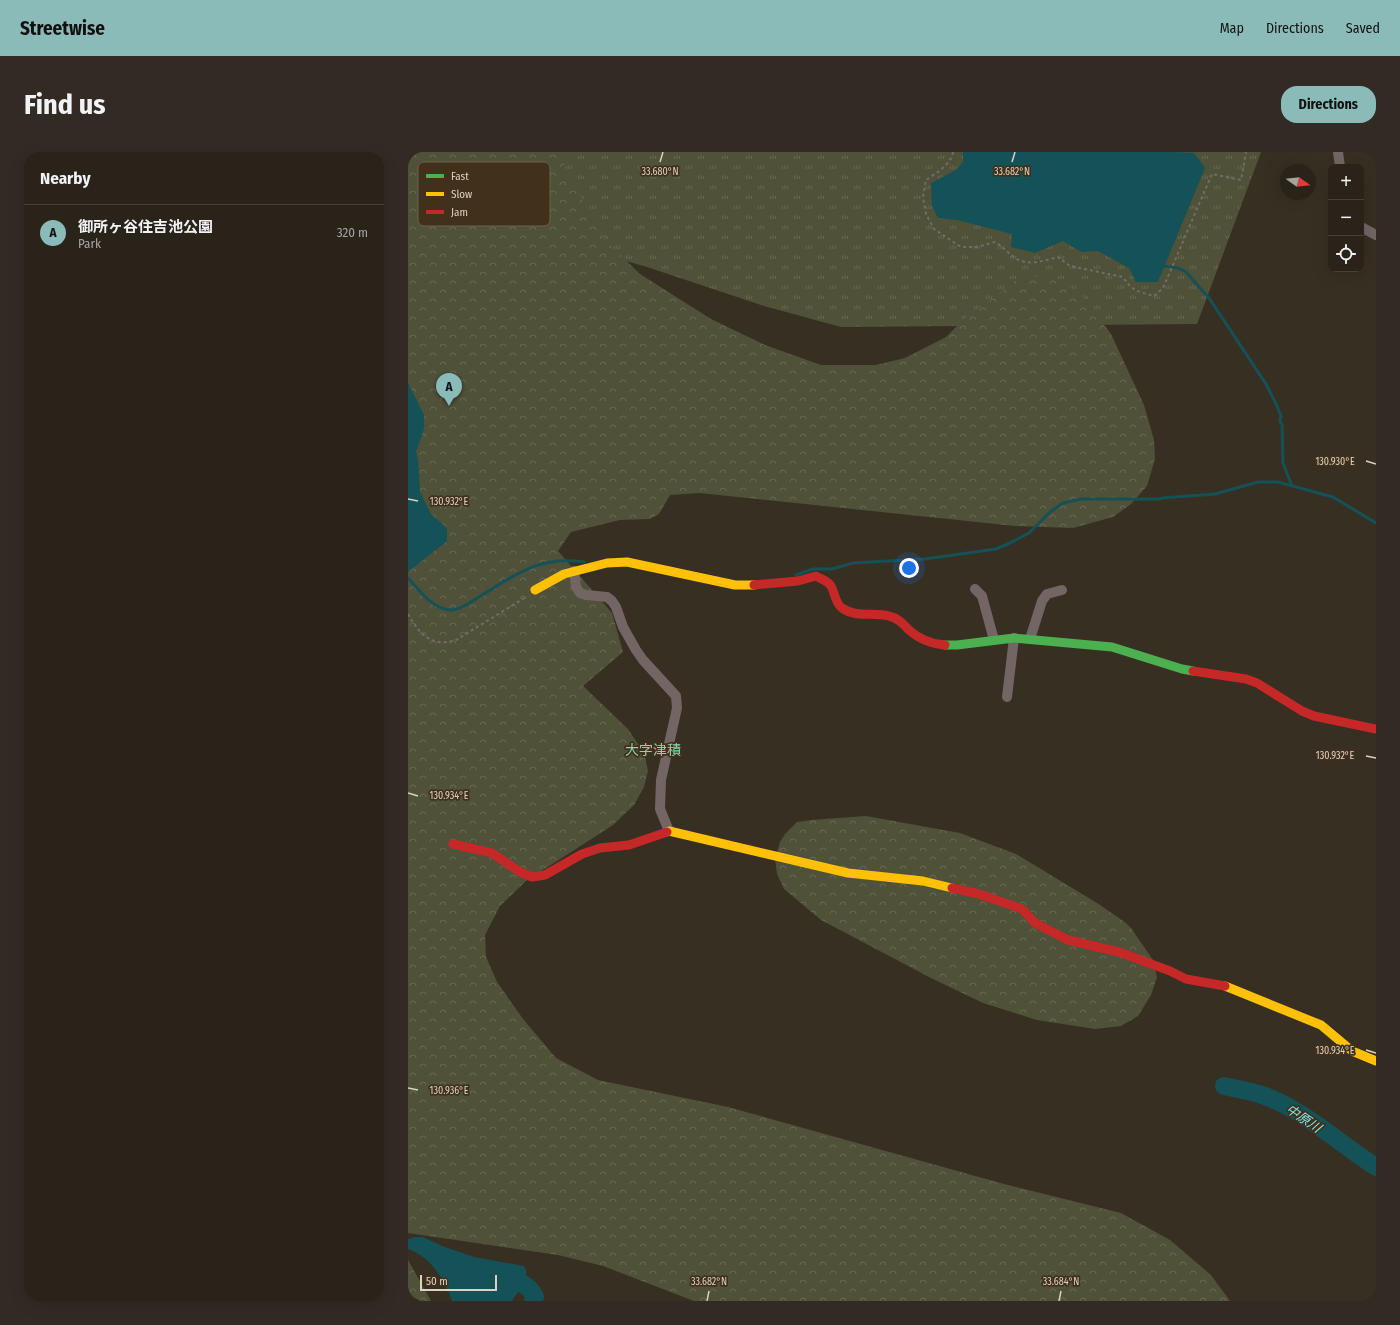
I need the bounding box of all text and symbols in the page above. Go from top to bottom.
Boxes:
text: Streetwise [20,17,105,40]
text: Map [1220,20,1244,37]
text: Directions [1266,20,1324,37]
text: Saved [1346,20,1380,37]
button: Directions [1281,86,1376,123]
text: Find us [24,88,106,121]
legend [418,162,550,226]
north arrow [1280,164,1316,200]
map controls [1328,164,1364,272]
button: + [1328,164,1364,200]
text: 33.680°N [642,166,678,178]
text: 33.682°N [994,166,1030,178]
text: Nearby [40,168,91,189]
text: Fast [451,170,469,183]
text: Slow [451,188,472,201]
button: − [1328,200,1364,236]
text: Jam [451,206,468,219]
text: 御所ヶ谷住吉池公園 [78,218,213,236]
text: A [49,225,57,240]
text: 320 m [337,225,368,240]
text: Park [78,236,101,251]
button: locate [1328,236,1364,272]
pin: A [436,373,462,406]
text: 130.930°E [1315,456,1355,468]
text: 130.932°E [430,496,468,508]
your location [899,558,919,578]
district label: 大字津積 [625,742,681,759]
text: 130.932°E [1316,750,1354,762]
text: 130.934°E [430,790,469,802]
text: 130.934°E [1316,1045,1355,1057]
text: 130.936°E [430,1085,469,1097]
water label: 中原川 [1283,1101,1326,1137]
scale bar [420,1273,497,1292]
text: 50 m [426,1275,448,1288]
text: 33.682°N [691,1276,727,1288]
text: 33.684°N [1043,1276,1079,1288]

